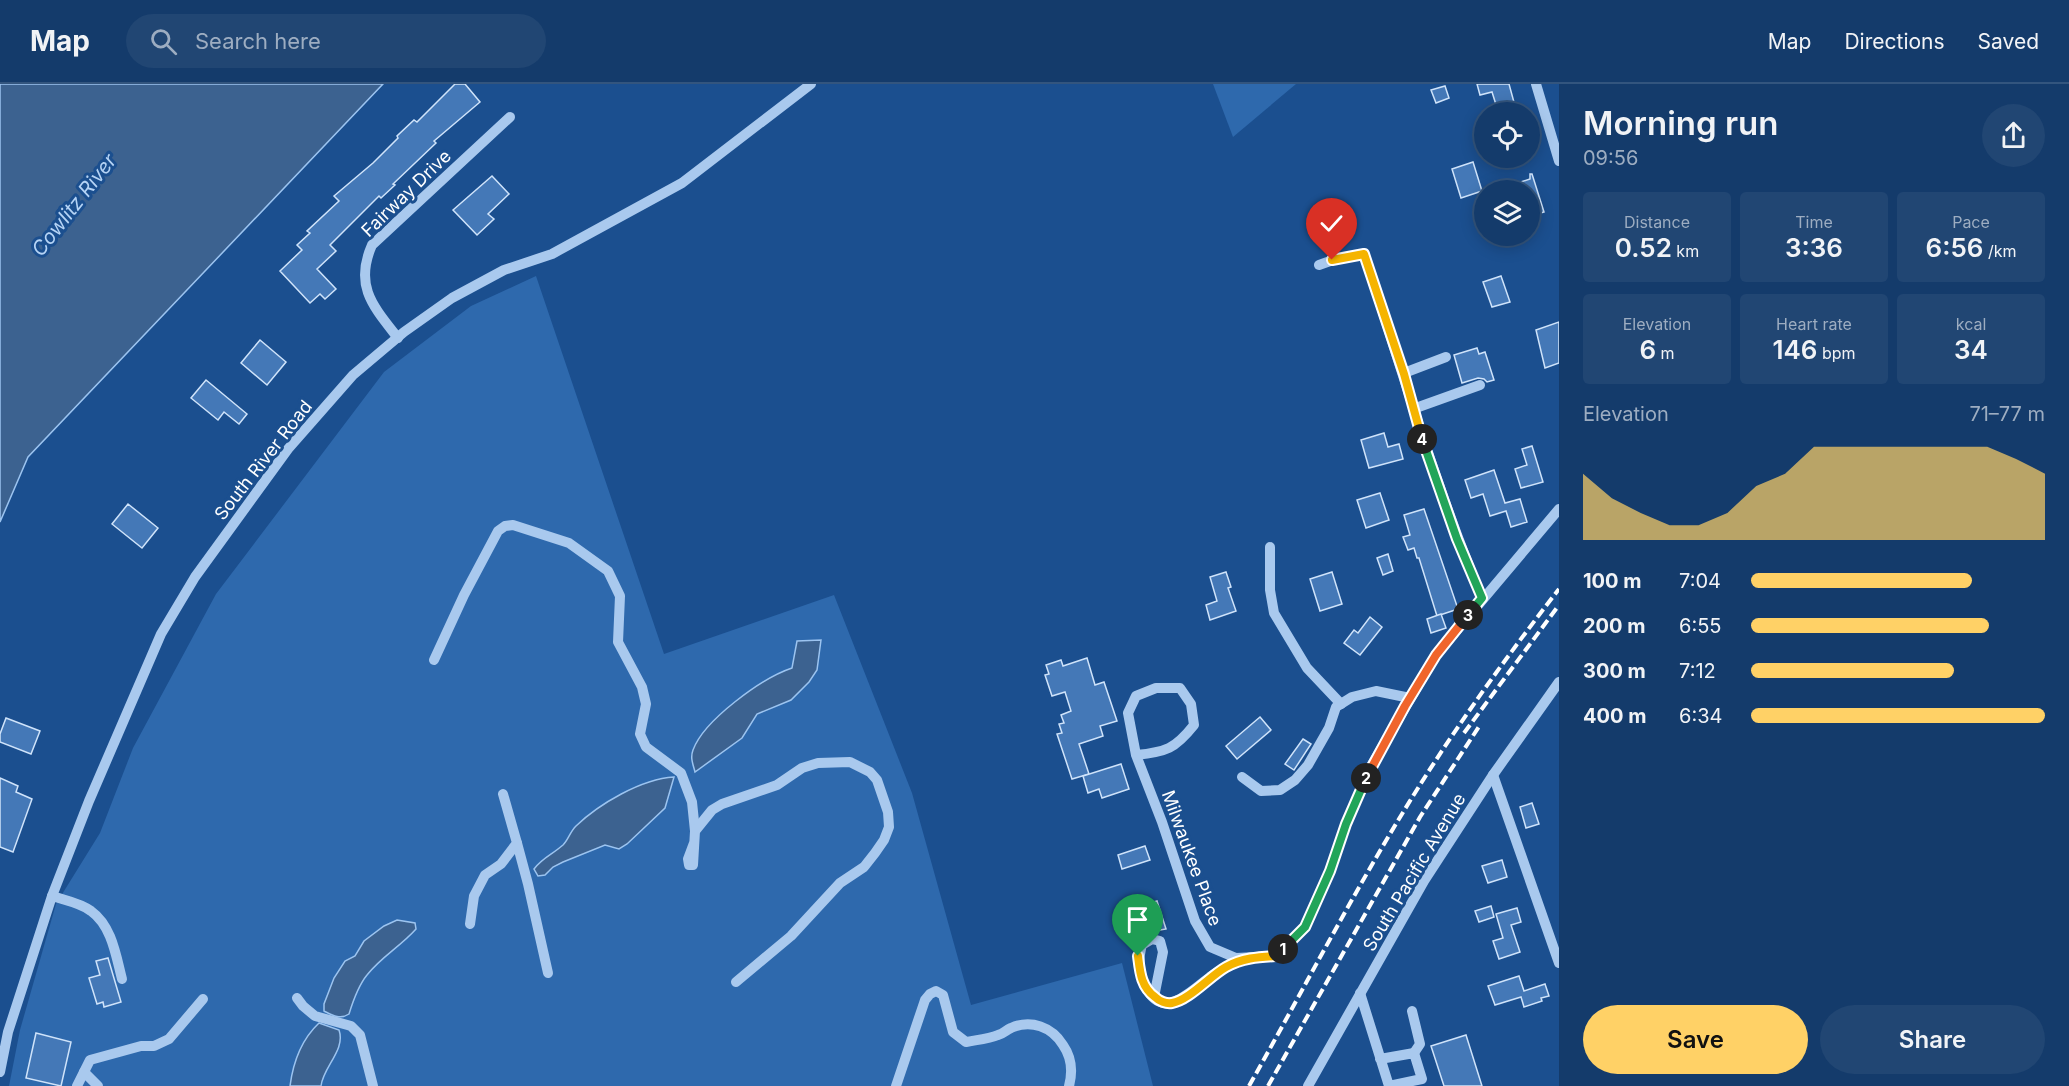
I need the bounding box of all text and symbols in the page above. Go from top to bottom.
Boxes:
search box [126,14,546,68]
text: Map [30,24,90,58]
icon: search [147,25,180,58]
text: Search here [195,28,321,54]
text: Map [1768,29,1811,54]
text: Directions [1844,29,1945,54]
text: Saved [1978,29,2039,54]
map controls [1474,102,1540,246]
button: locate [1474,102,1540,168]
text: Morning run [1583,103,1778,143]
button: share [1982,104,2045,167]
street label: Fairway Drive [357,145,455,241]
text: 09:56 [1583,146,1638,170]
water label: Cowlitz River [27,149,122,261]
button: layers [1474,180,1540,246]
pin [1306,198,1357,260]
icon: check [1315,207,1348,240]
text: Distance [1624,212,1690,232]
text: Time [1795,212,1833,232]
text: Pace [1952,212,1990,232]
text: 0.52 [1615,232,1672,263]
text: 3:36 [1785,232,1843,263]
text: 6:56 [1926,232,1983,263]
text: km [1672,241,1699,261]
text: /km [1983,241,2016,261]
text: Elevation [1623,314,1691,334]
text: Heart rate [1776,314,1852,334]
text: kcal [1956,314,1986,334]
text: 6 [1639,334,1656,365]
text: 146 [1772,334,1817,365]
text: 34 [1954,334,1988,365]
text: m [1656,343,1675,363]
text: bpm [1817,343,1856,363]
street label: South River Road [210,396,316,524]
text: Elevation [1583,402,1669,426]
text: 71–77 m [1969,402,2045,426]
pin: 4 [1407,424,1437,454]
text: 4 [1417,429,1427,449]
text: 100 m [1583,569,1642,593]
text: 7:04 [1679,569,1721,593]
pin: 3 [1453,600,1483,630]
text: 3 [1463,605,1473,625]
text: 200 m [1583,614,1646,638]
text: 6:55 [1679,614,1721,638]
text: 300 m [1583,659,1646,683]
text: 7:12 [1679,659,1716,683]
text: 400 m [1583,704,1647,728]
text: 6:34 [1679,704,1722,728]
pin: 2 [1351,763,1381,793]
text: 2 [1361,768,1371,788]
street label: Milwaukee Place [1158,787,1226,929]
street label: South Pacific Avenue [1359,789,1469,955]
pin [1112,894,1163,956]
icon: arrive [1121,903,1154,936]
pin: 1 [1268,934,1298,964]
text: 1 [1280,939,1286,959]
button: Save [1583,1005,1808,1074]
button: Share [1820,1005,2045,1074]

